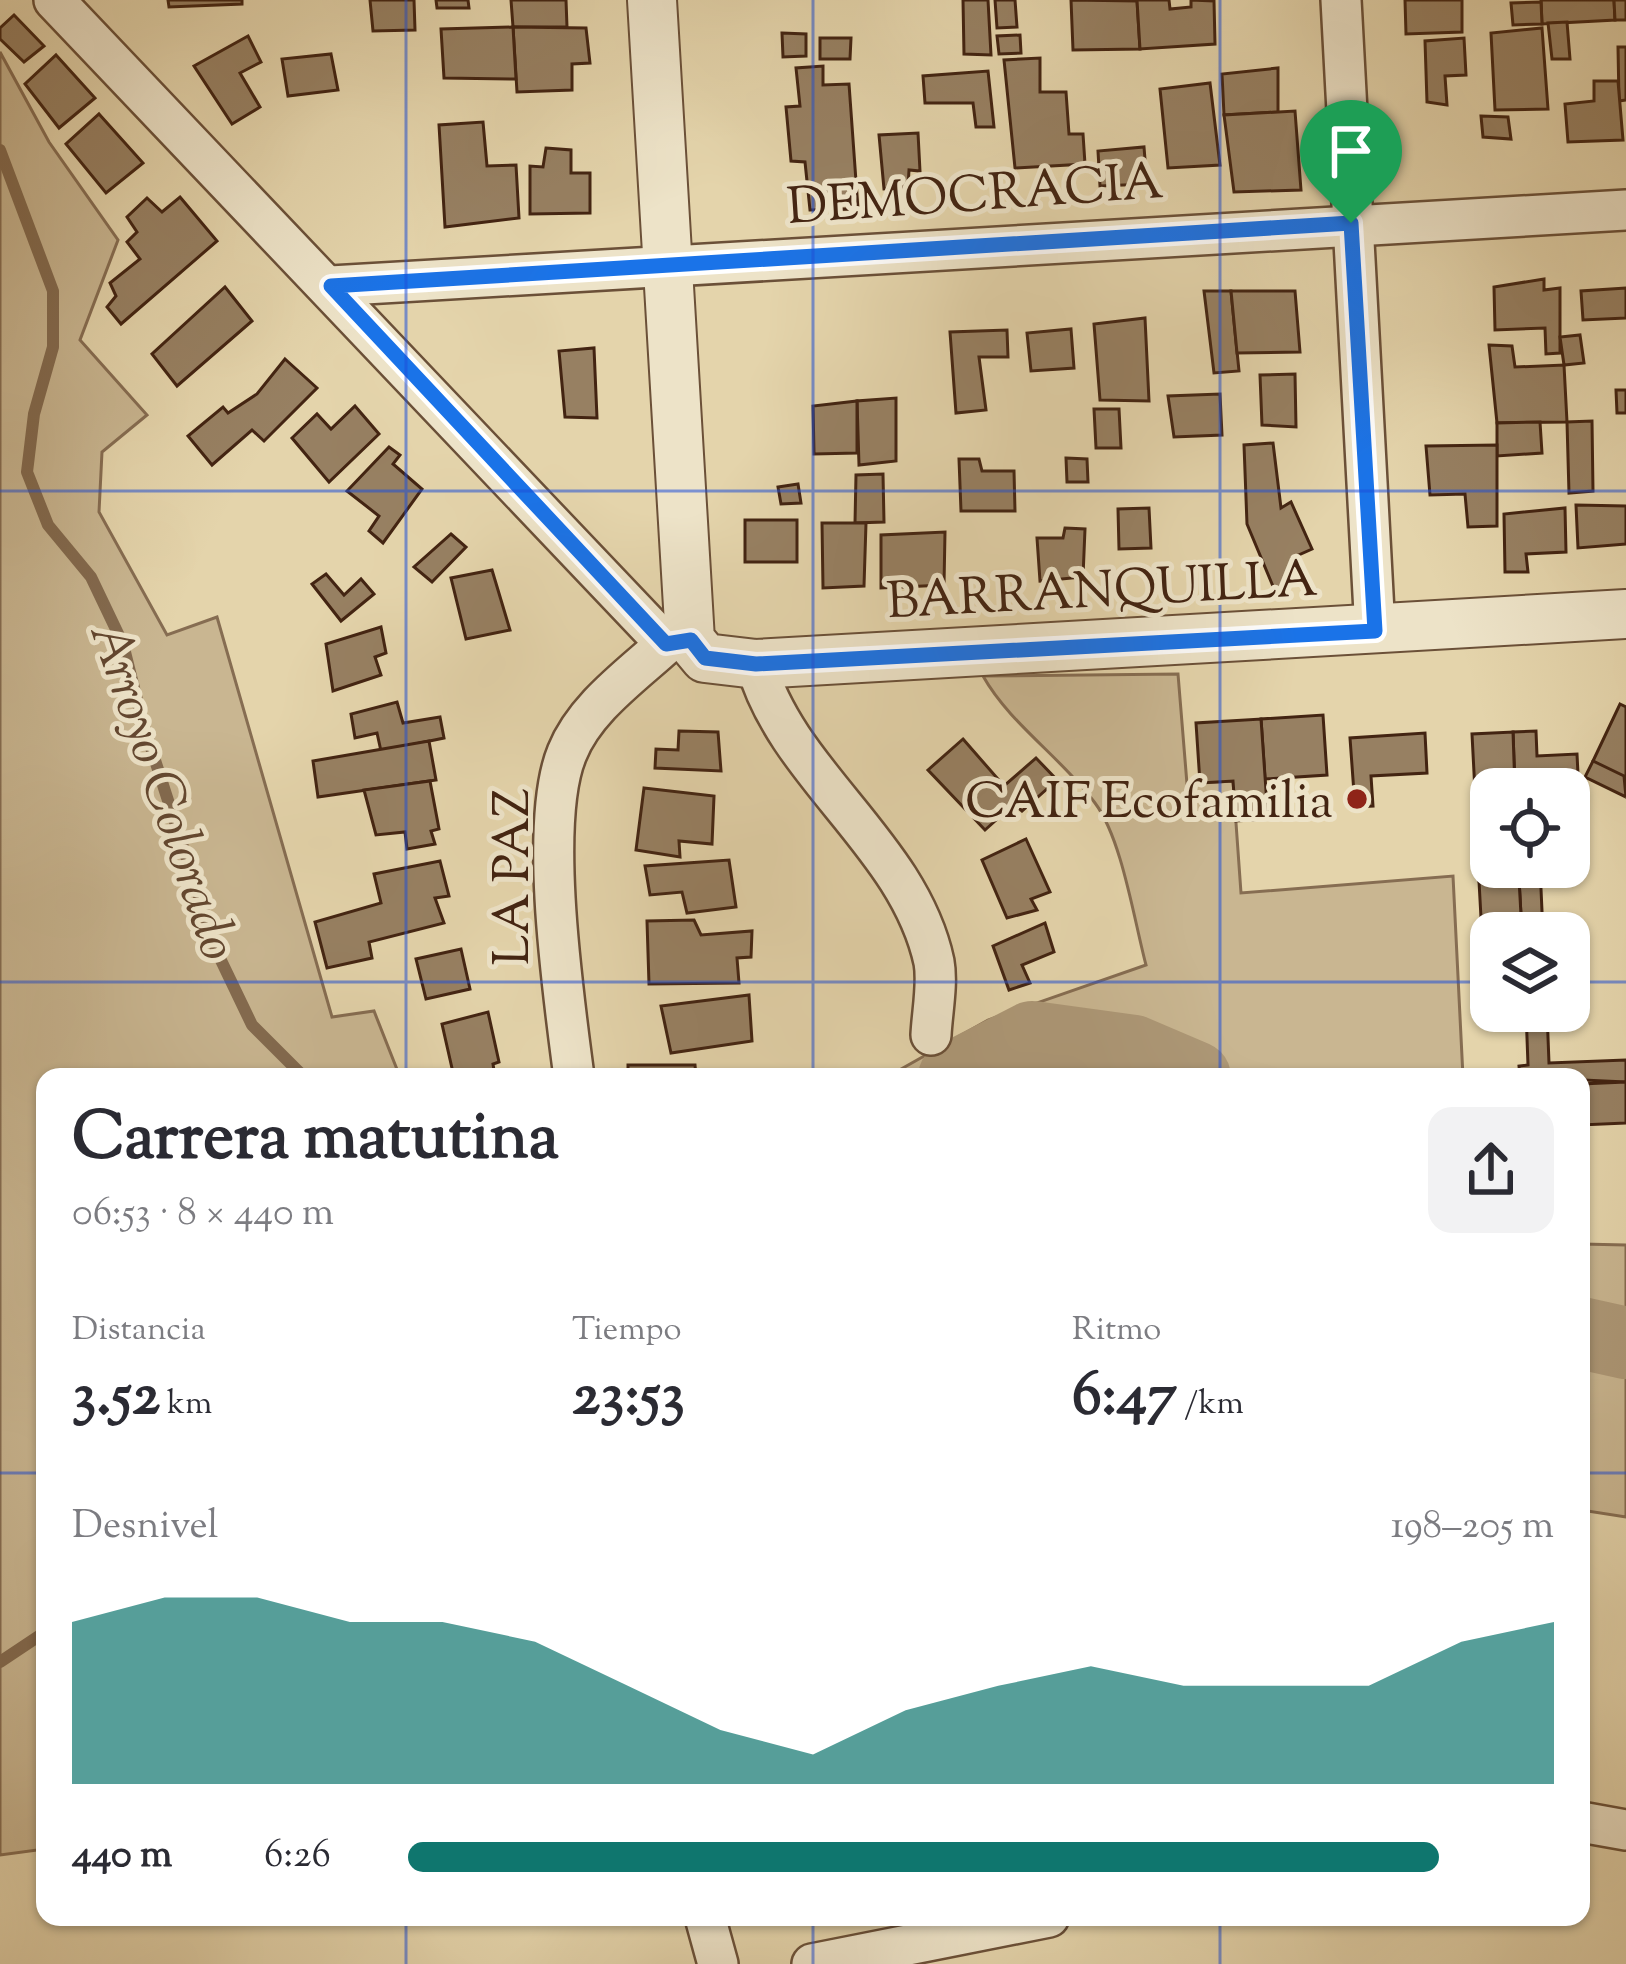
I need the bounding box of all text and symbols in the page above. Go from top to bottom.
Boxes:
pin [1300,100,1402,223]
icon: arrive [1318,118,1384,184]
street label: DEMOCRACIA [785,148,1166,247]
street label: BARRANQUILLA [885,546,1320,641]
water label: Arroyo Colorado [66,612,255,972]
place label: CAIF Ecofamilia [965,768,1333,841]
map controls [1470,768,1590,1032]
button: locate [1470,768,1590,888]
marker: CAIF Ecofamilia [1344,786,1370,812]
street label: LA PAZ [479,788,552,966]
button: layers [1470,912,1590,1032]
text: Carrera matutina [72,1094,559,1189]
button: share [1428,1107,1554,1233]
text: 06:53 · 8 × 440 m [72,1187,334,1243]
text: Distancia [72,1307,206,1355]
text: Tiempo [572,1307,682,1355]
text: Ritmo [1072,1307,1161,1355]
text: 3.52 [72,1355,160,1442]
text: 23:53 [572,1355,685,1442]
text: 6:47 [1072,1355,1177,1442]
text: km [160,1381,212,1429]
text: /km [1177,1381,1244,1429]
text: Desnivel [72,1500,218,1556]
text: 198–205 m [1391,1500,1554,1556]
text: 440 m [72,1829,172,1885]
text: 6:26 [264,1829,331,1885]

